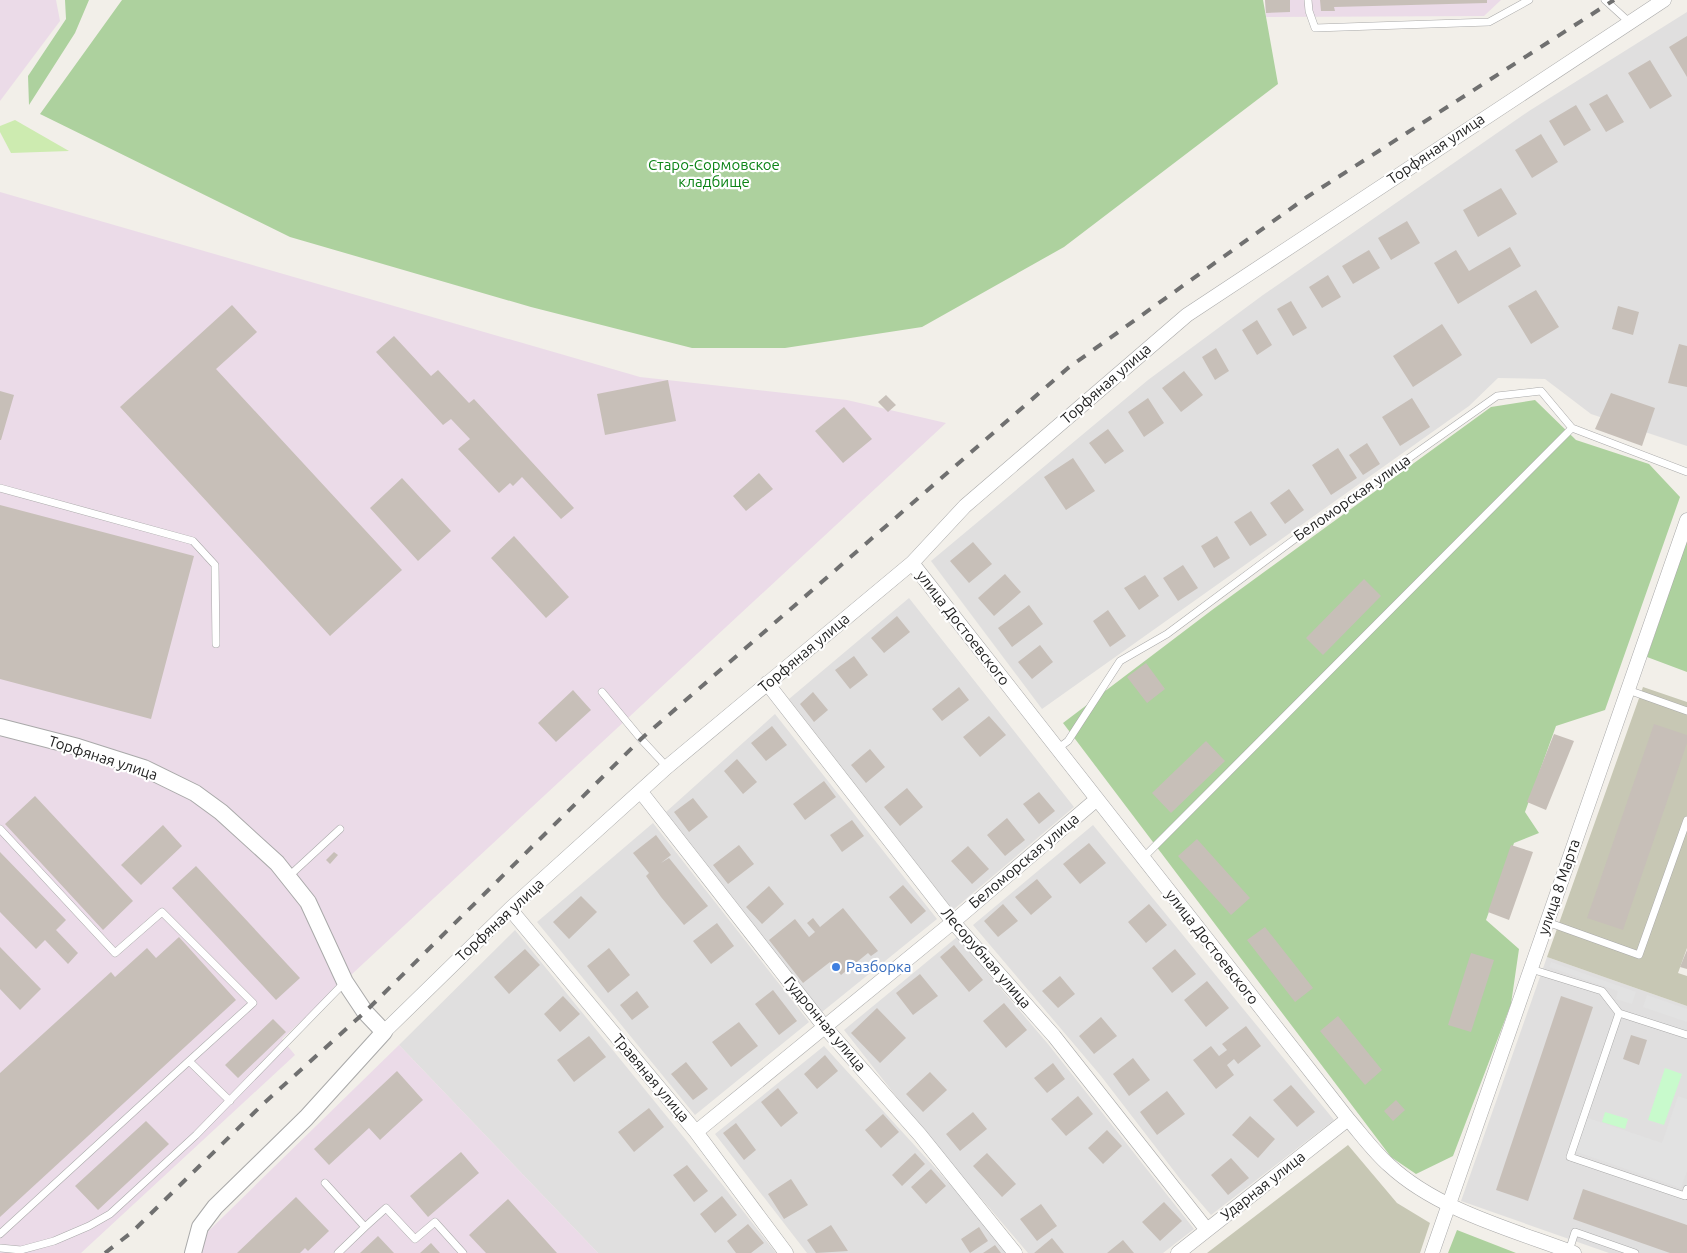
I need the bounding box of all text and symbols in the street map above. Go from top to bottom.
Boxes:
street label: Торфяная улица [1384,110,1488,187]
park label: Старо-Сормовское кладбище [648,156,780,190]
street label: Торфяная улица [1057,340,1154,427]
street label: Беломорская улица [1290,451,1413,544]
street label: улица Достоевского [913,567,1013,688]
street label: Торфяная улица [755,610,853,696]
street label: Торфяная улица [46,732,160,783]
street label: Беломорская улица [965,810,1082,912]
street label: улица 8 Марта [1534,837,1583,937]
street label: Торфяная улица [452,875,547,965]
street label: улица Достоевского [1162,886,1262,1007]
street label: Лесорубная улица [938,904,1035,1012]
place label: Разборка [846,958,911,975]
marker: Разборка [830,961,842,973]
street label: Гудронная улица [781,973,870,1074]
street label: Травяная улица [610,1030,693,1125]
street label: Ударная улица [1217,1148,1308,1224]

